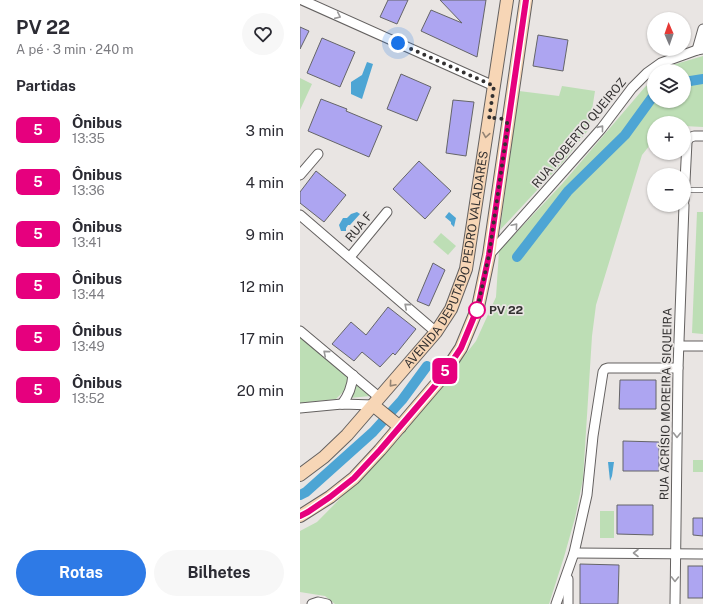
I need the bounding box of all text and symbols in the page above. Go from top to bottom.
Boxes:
one-way arrow [333,11,341,19]
north arrow [647,12,691,56]
map controls [647,12,691,212]
button: heart [242,13,284,55]
text: PV 22 [16,16,70,38]
your location [388,33,408,53]
text: A pé · 3 min · 240 m [16,42,134,57]
button: layers [647,64,691,108]
street label: RUA ROBERTO QUEIROZ [529,75,629,191]
text: Partidas [16,77,76,94]
text: Ônibus [72,114,122,131]
button: + [647,116,691,160]
text: 5 [33,122,43,138]
text: 3 min [245,122,284,139]
one-way arrow [596,126,603,133]
text: 13:35 [72,131,105,146]
one-way arrow [482,132,491,138]
street label: AVENIDA DEPUTADO PEDRO VALADARES [401,150,491,371]
text: Ônibus [72,166,122,183]
button: − [647,168,691,212]
text: 5 [33,174,43,190]
text: 4 min [245,174,284,191]
text: 13:36 [72,183,105,198]
street label: RUA F [343,209,375,245]
text: Ônibus [72,218,122,235]
one-way arrow [511,223,518,231]
text: 5 [33,226,43,242]
text: 9 min [246,226,284,243]
text: 13:41 [72,235,102,250]
text: Ônibus [72,270,122,287]
text: 5 [33,278,43,294]
text: 12 min [240,278,284,295]
text: 13:44 [72,287,105,302]
marker: PV 22 [468,301,486,319]
place label: PV 22 [489,303,524,317]
one-way arrow [404,304,412,311]
street label: RUA ACRÍSIO MOREIRA SIQUEIRA [657,307,675,500]
text: Ônibus [72,322,122,339]
text: 5 [33,330,43,346]
text: 17 min [240,330,284,347]
text: 13:49 [72,339,105,354]
one-way arrow [324,350,331,357]
line badge: 5 [432,358,458,384]
text: 5 [440,363,450,379]
text: Ônibus [72,374,122,391]
one-way arrow [389,379,396,386]
text: 5 [33,382,43,398]
text: 20 min [237,382,284,399]
text: 13:52 [72,391,105,406]
one-way arrow [673,432,681,438]
one-way arrow [633,549,639,557]
button: Rotas [16,550,146,596]
button: Bilhetes [154,550,284,596]
one-way arrow [671,576,679,582]

